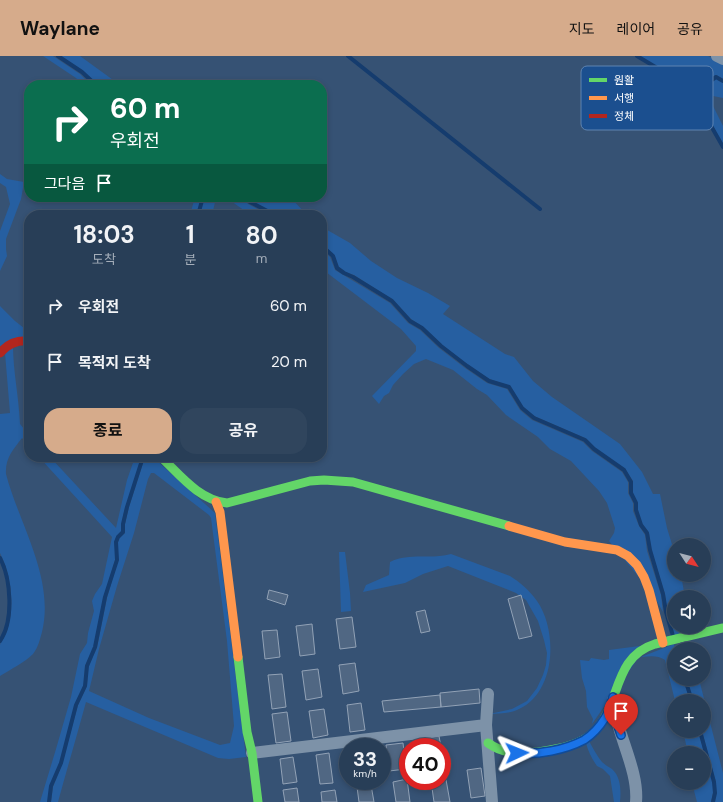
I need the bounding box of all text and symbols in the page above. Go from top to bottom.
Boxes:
text: Waylane [20,16,100,41]
text: 지도 [569,20,595,38]
text: 레이어 [617,20,655,38]
text: 공유 [677,20,703,38]
legend [581,66,713,130]
text: 원활 [614,73,634,87]
text: 60 m [110,90,180,127]
text: 서행 [614,91,634,105]
icon: right [44,96,96,148]
text: 정체 [614,109,634,123]
text: 우회전 [110,129,160,153]
icon: arrive [93,172,115,194]
text: 그다음 [44,174,85,194]
text: 18:03 [73,219,135,250]
text: 1 [186,219,195,250]
text: 80 [246,220,278,251]
text: m [256,250,267,267]
text: 도착 [92,251,116,268]
text: 분 [184,251,196,268]
icon: right [44,295,66,317]
text: 60 m [270,296,307,316]
text: 우회전 [78,297,119,317]
icon: arrive [44,351,66,373]
text: 20 m [271,352,307,372]
text: 목적지 도착 [78,353,151,373]
button: 종료 [44,408,172,454]
button: 공유 [180,408,307,454]
north arrow [667,538,711,582]
map controls [667,538,711,790]
button: sound [667,590,711,634]
button: layers [667,642,711,686]
pin [604,694,638,735]
button: + [667,694,711,738]
icon: arrive [610,700,632,722]
position arrow [496,732,538,774]
speed limit sign: 40 [399,738,451,790]
text: 33 [353,746,377,772]
button: − [667,746,711,790]
text: km/h [353,767,377,780]

